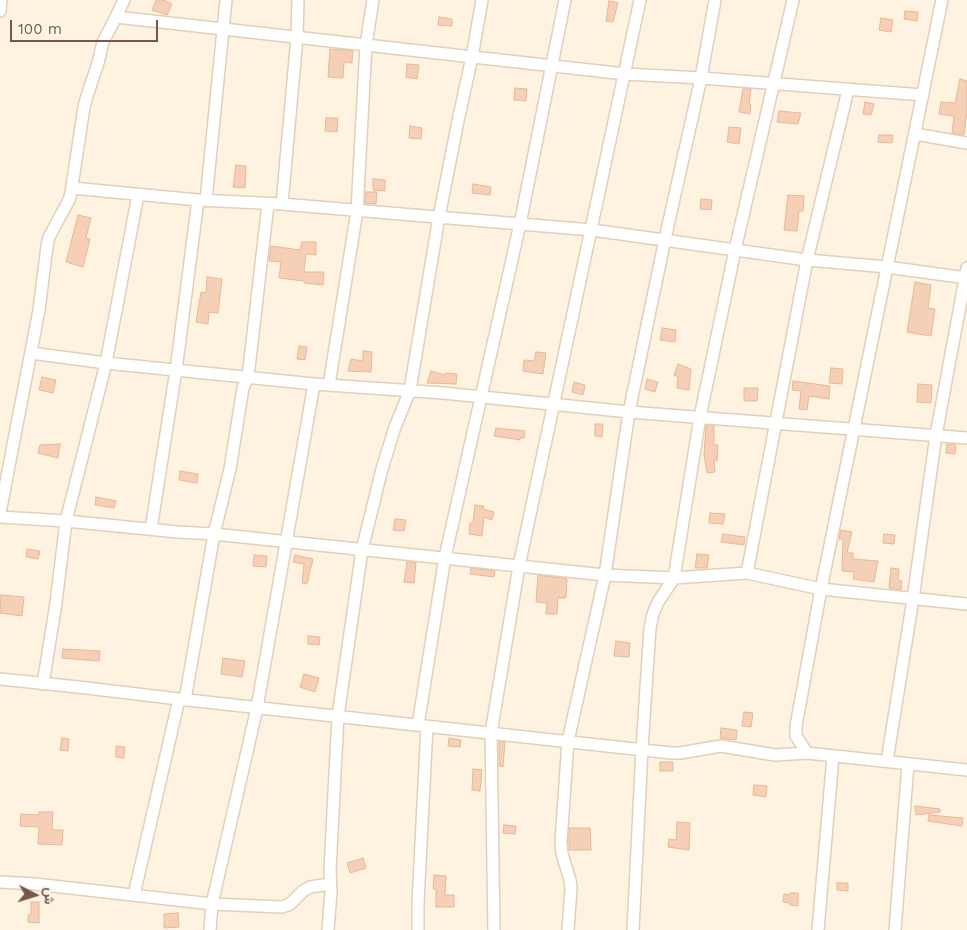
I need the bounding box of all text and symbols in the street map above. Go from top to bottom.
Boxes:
scale bar [12,10,160,42]
text: 100 m [18,20,62,38]
north arrow [10,870,60,920]
text: ش [41,887,59,905]

